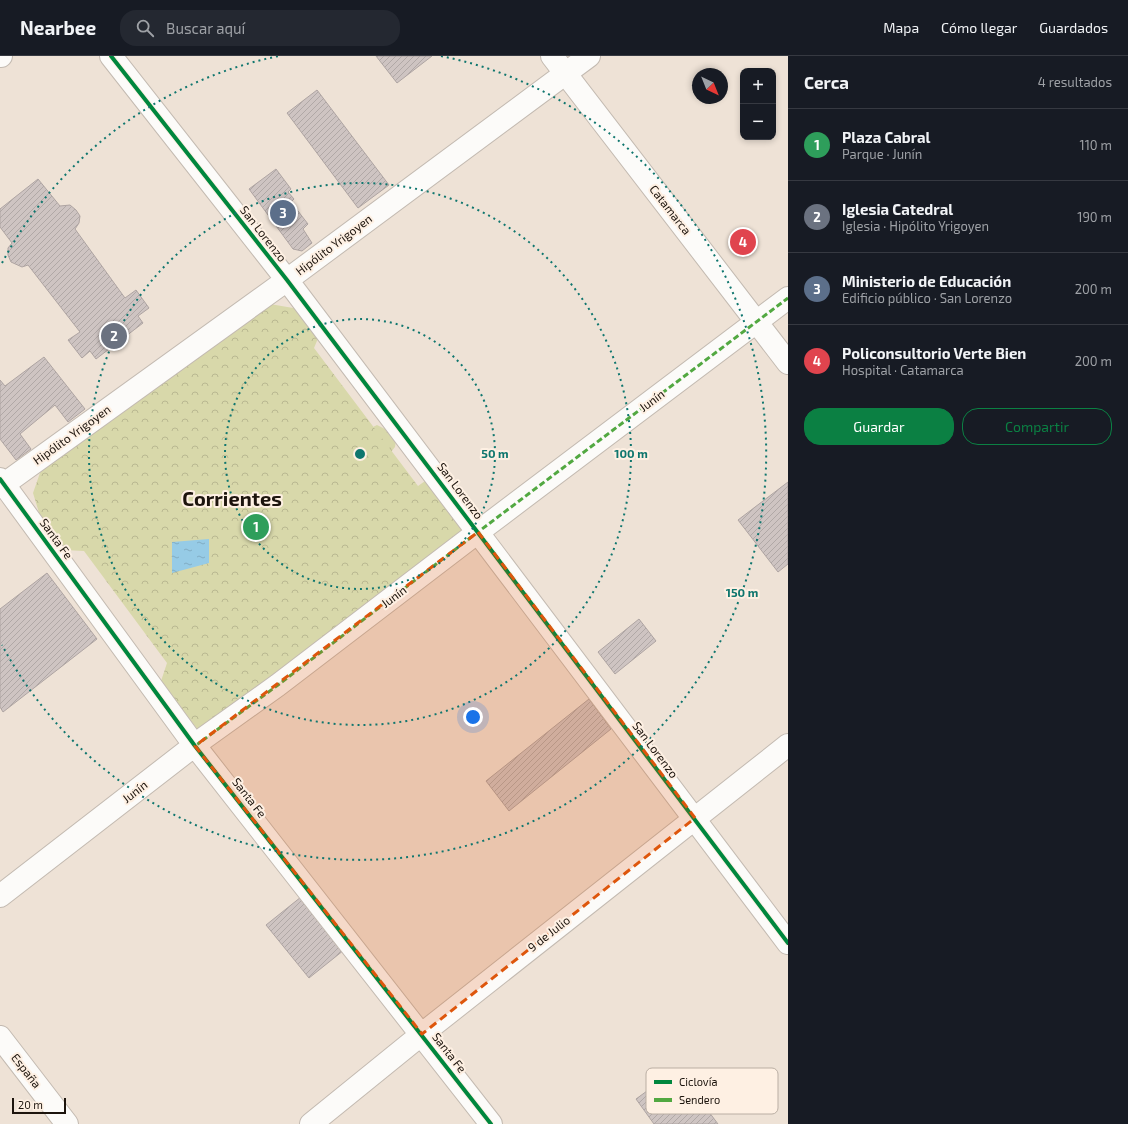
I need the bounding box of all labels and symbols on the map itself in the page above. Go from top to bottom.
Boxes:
north arrow [692,68,728,104]
street label: Catamarca [647,182,694,237]
pin: 3 [270,198,296,228]
street label: San Lorenzo [238,203,290,264]
street label: Hipólito Yrigoyen [292,211,374,277]
pin: 4 [730,227,756,257]
pin: 2 [101,321,127,351]
street label: Junín [636,386,667,414]
street label: Hipólito Yrigoyen [30,401,113,467]
text: 50 m [481,446,509,460]
text: 100 m [614,446,648,460]
centre of rings [353,447,367,461]
street label: San Lorenzo [435,459,487,521]
district label: Corrientes [182,486,282,510]
pin: 1 [243,512,269,542]
street label: Santa Fe [37,515,76,561]
street label: Junín [378,582,409,610]
text: 150 m [726,585,758,599]
your location [463,707,483,727]
street label: San Lorenzo [630,718,682,780]
street label: Santa Fe [230,775,270,820]
street label: Junín [119,777,150,805]
street label: 9 de Julio [525,912,572,954]
street label: Santa Fe [430,1030,470,1075]
street label: España [9,1050,45,1090]
legend [646,1068,778,1114]
text: Ciclovía [679,1075,717,1088]
text: Sendero [679,1093,720,1106]
scale bar [12,1096,66,1115]

